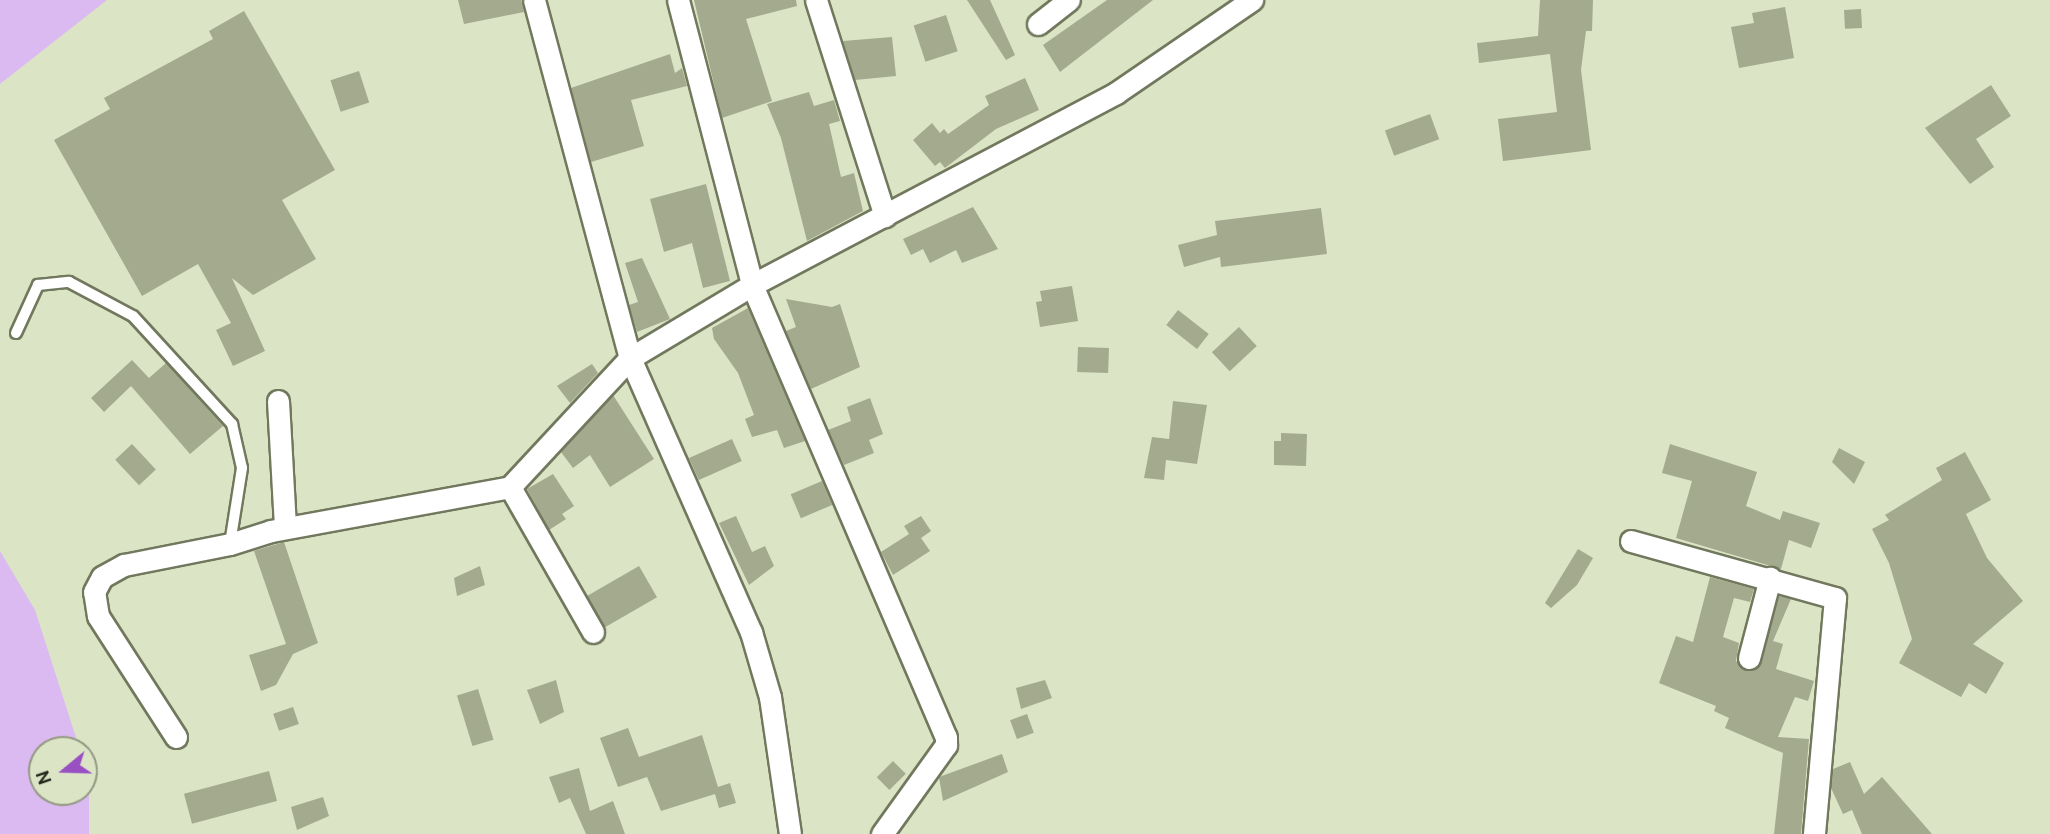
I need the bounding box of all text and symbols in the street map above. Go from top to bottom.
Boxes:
north arrow [28,736,98,806]
text: N [31,767,59,788]

